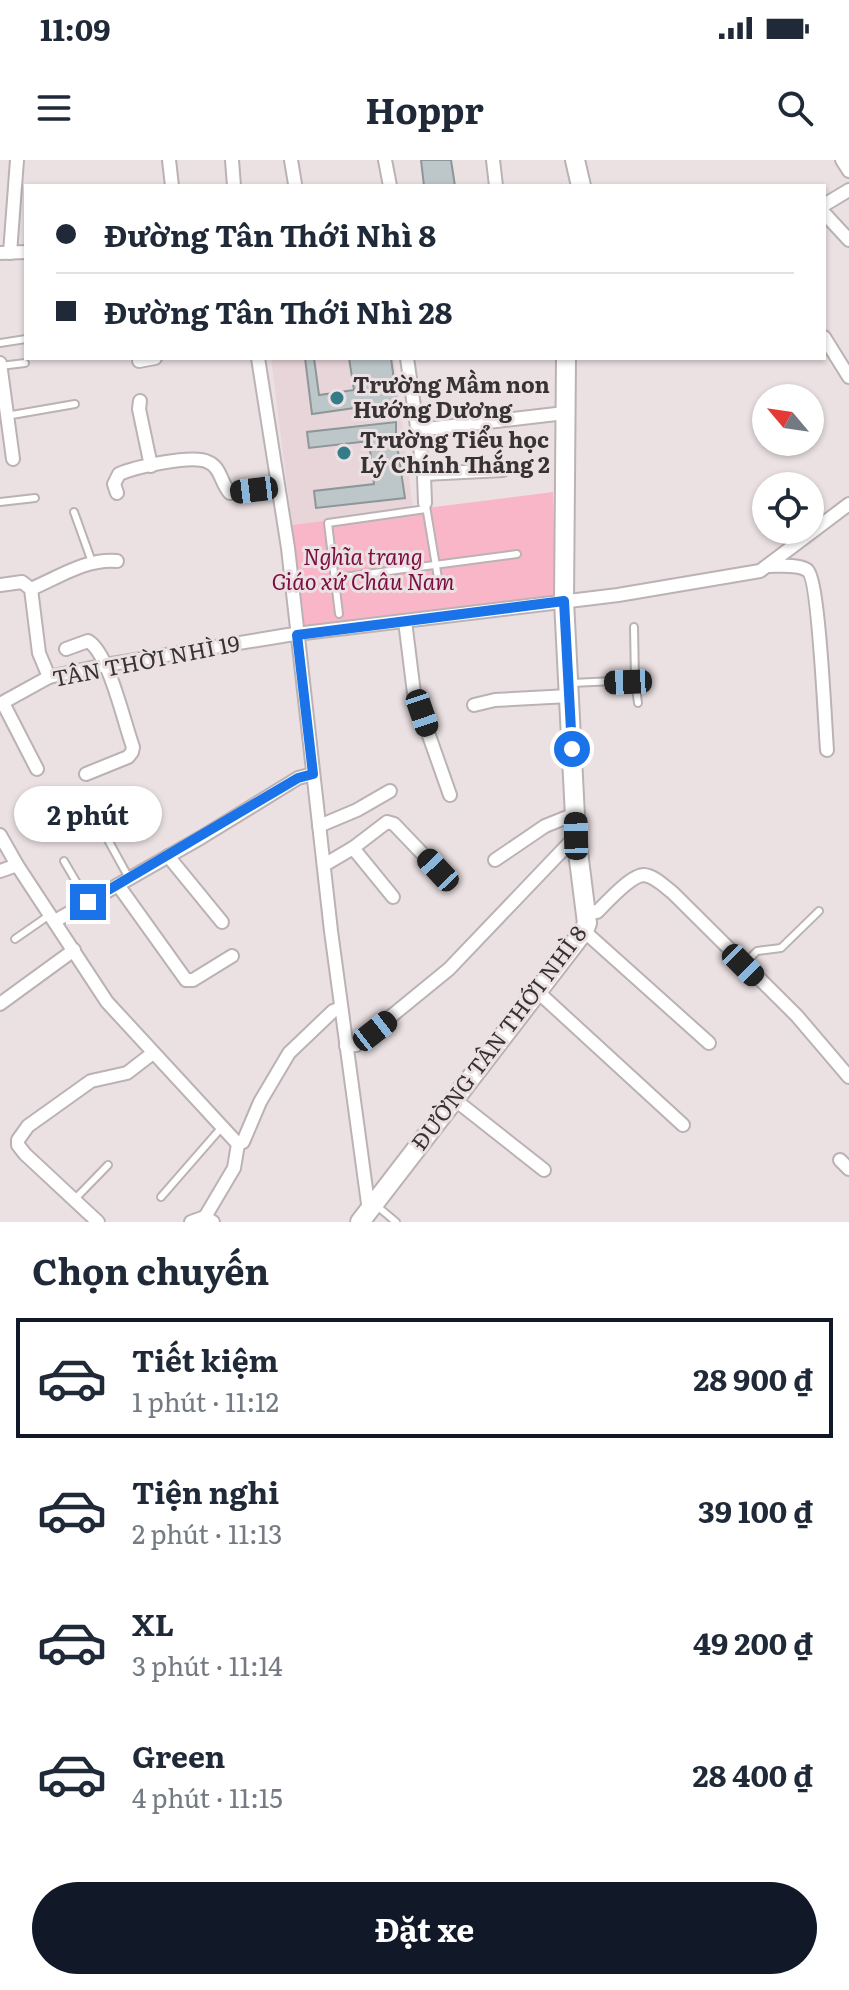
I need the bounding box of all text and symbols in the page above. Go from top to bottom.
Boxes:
text: 11:09 [40,6,110,50]
text: Hoppr [365,82,484,135]
icon: menu [32,86,76,130]
icon: search [773,86,817,130]
text: Đường Tân Thới Nhì 8 [104,212,436,256]
text: Đường Tân Thới Nhì 28 [104,289,452,333]
place label: Trường Mầm non Hướng Dương [353,367,550,425]
north arrow [752,384,824,456]
map controls [752,384,824,544]
marker: Trường Mầm non Hướng Dương [328,389,346,407]
place label: Trường Tiểu học Lý Chính Thắng 2 [360,422,550,480]
marker: Trường Tiểu học Lý Chính Thắng 2 [335,444,353,462]
button: locate [752,472,824,544]
car [229,475,279,505]
park label: Nghĩa trang Giáo xứ Châu Nam [271,539,455,597]
street label: TÂN THỜI NHÌ 19 [49,625,242,694]
car [604,669,652,695]
car [403,686,441,740]
route start [554,731,590,767]
callout: 2 phút [14,786,162,842]
text: 2 phút [47,794,129,833]
car [564,812,588,860]
car [413,844,463,896]
route end [70,884,106,920]
street label: ĐƯỜNG TÂN THỚI NHÌ 8 [402,918,593,1157]
car [718,940,768,990]
car [349,1007,401,1055]
text: Chọn chuyến [32,1243,269,1296]
text: Tiết kiệm [132,1337,278,1381]
icon: car [36,1342,108,1414]
text: 28 900 ₫ [693,1356,813,1400]
text: 1 phút · 11:12 [132,1381,279,1420]
text: Tiện nghi [132,1469,279,1513]
icon: car [36,1474,108,1546]
text: 39 100 ₫ [698,1488,813,1532]
text: 2 phút · 11:13 [132,1513,282,1552]
text: XL [132,1601,174,1645]
icon: car [36,1606,108,1678]
text: 49 200 ₫ [693,1620,813,1664]
text: 3 phút · 11:14 [132,1645,283,1684]
text: Green [132,1733,225,1777]
icon: car [36,1738,108,1810]
text: 28 400 ₫ [693,1752,813,1796]
text: 4 phút · 11:15 [132,1777,283,1816]
button: Đặt xe [32,1882,817,1974]

